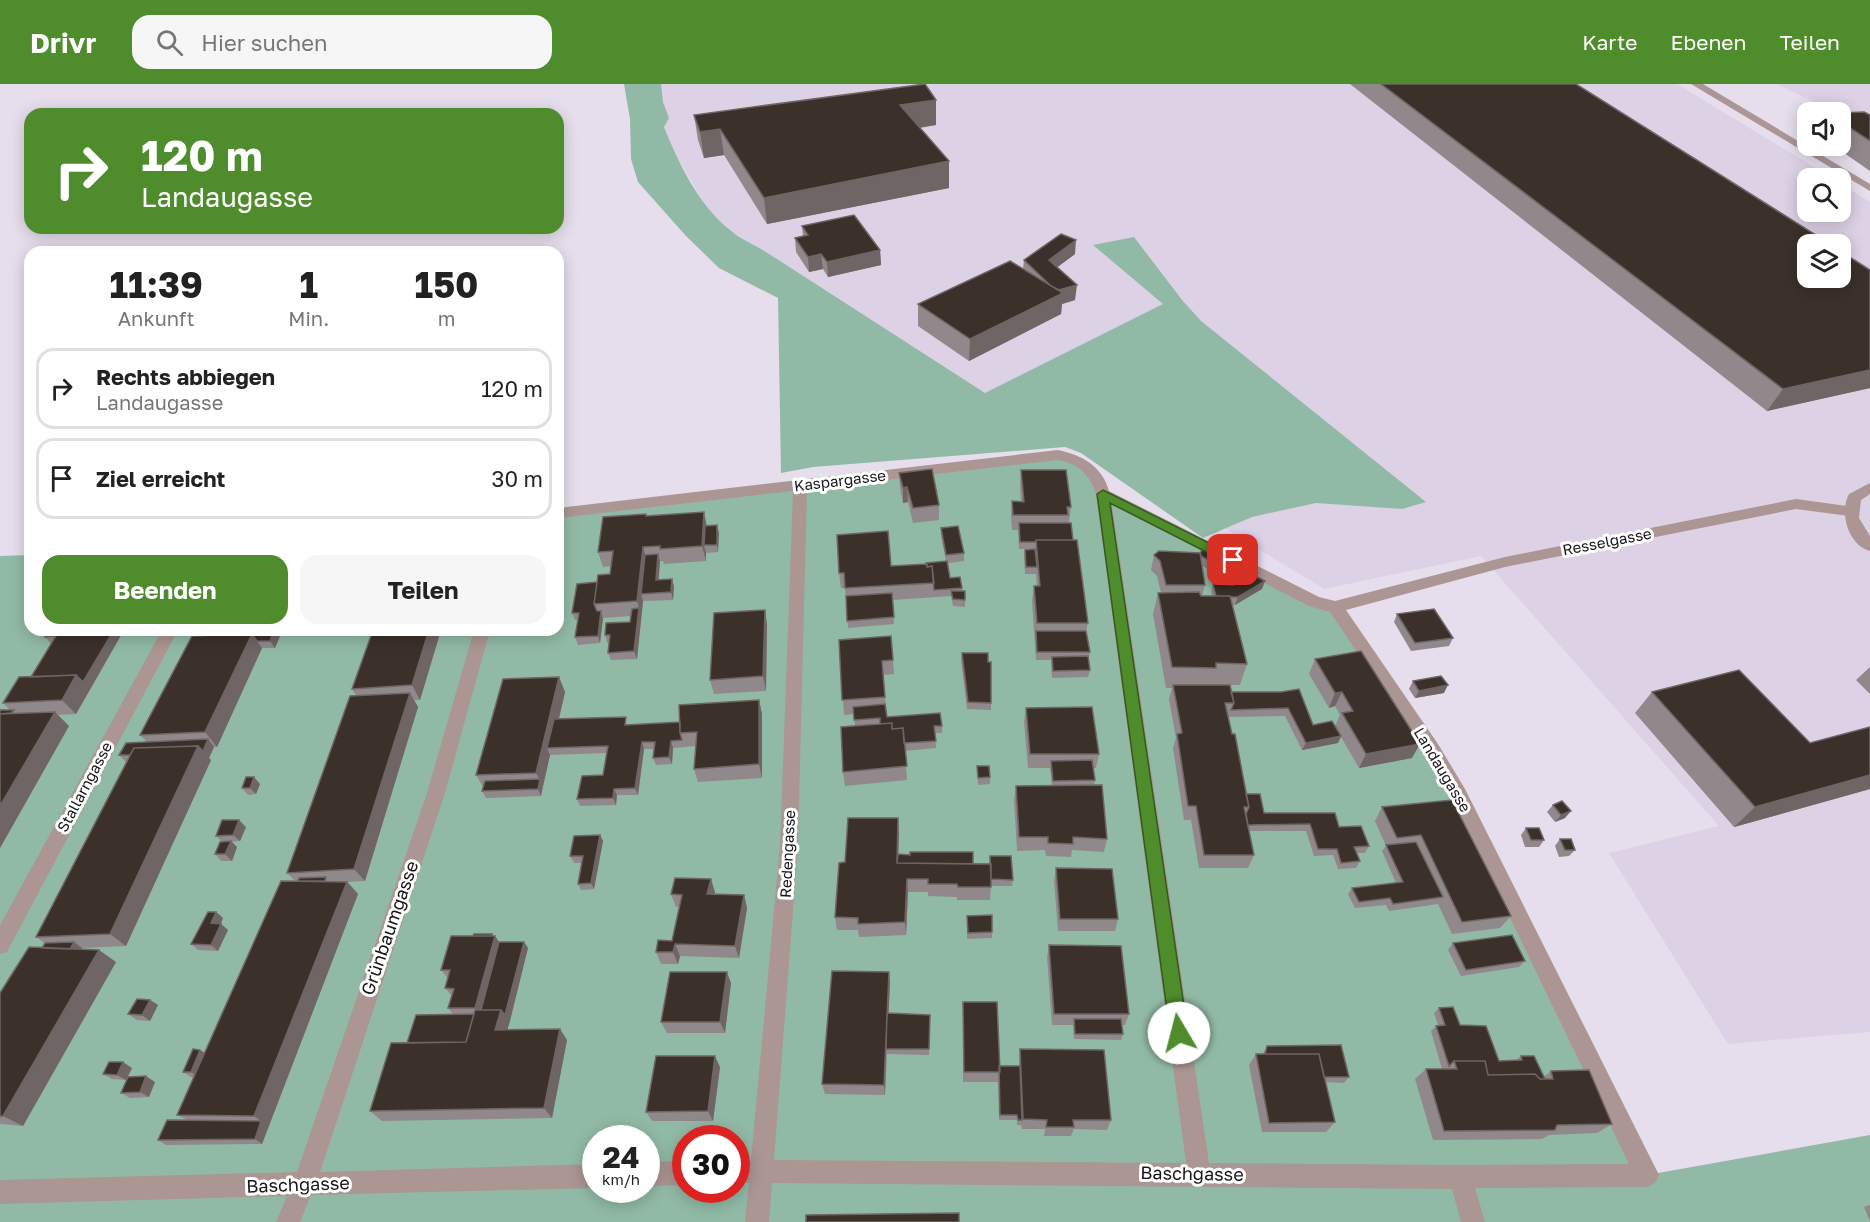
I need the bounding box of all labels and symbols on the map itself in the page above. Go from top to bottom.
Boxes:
street label: Kaspargasse [793,465,887,495]
street label: Resselgasse [1561,524,1653,558]
pin [1207,534,1258,585]
street label: Landaugasse [1411,724,1475,815]
street label: Stallarngasse [53,738,115,835]
street label: Redengasse [776,809,798,898]
street label: Grünbaumgasse [356,858,422,998]
position arrow [1147,1001,1211,1065]
speed limit sign: 30 [672,1125,750,1203]
street label: Baschgasse [1140,1161,1244,1185]
street label: Baschgasse [246,1171,350,1197]

